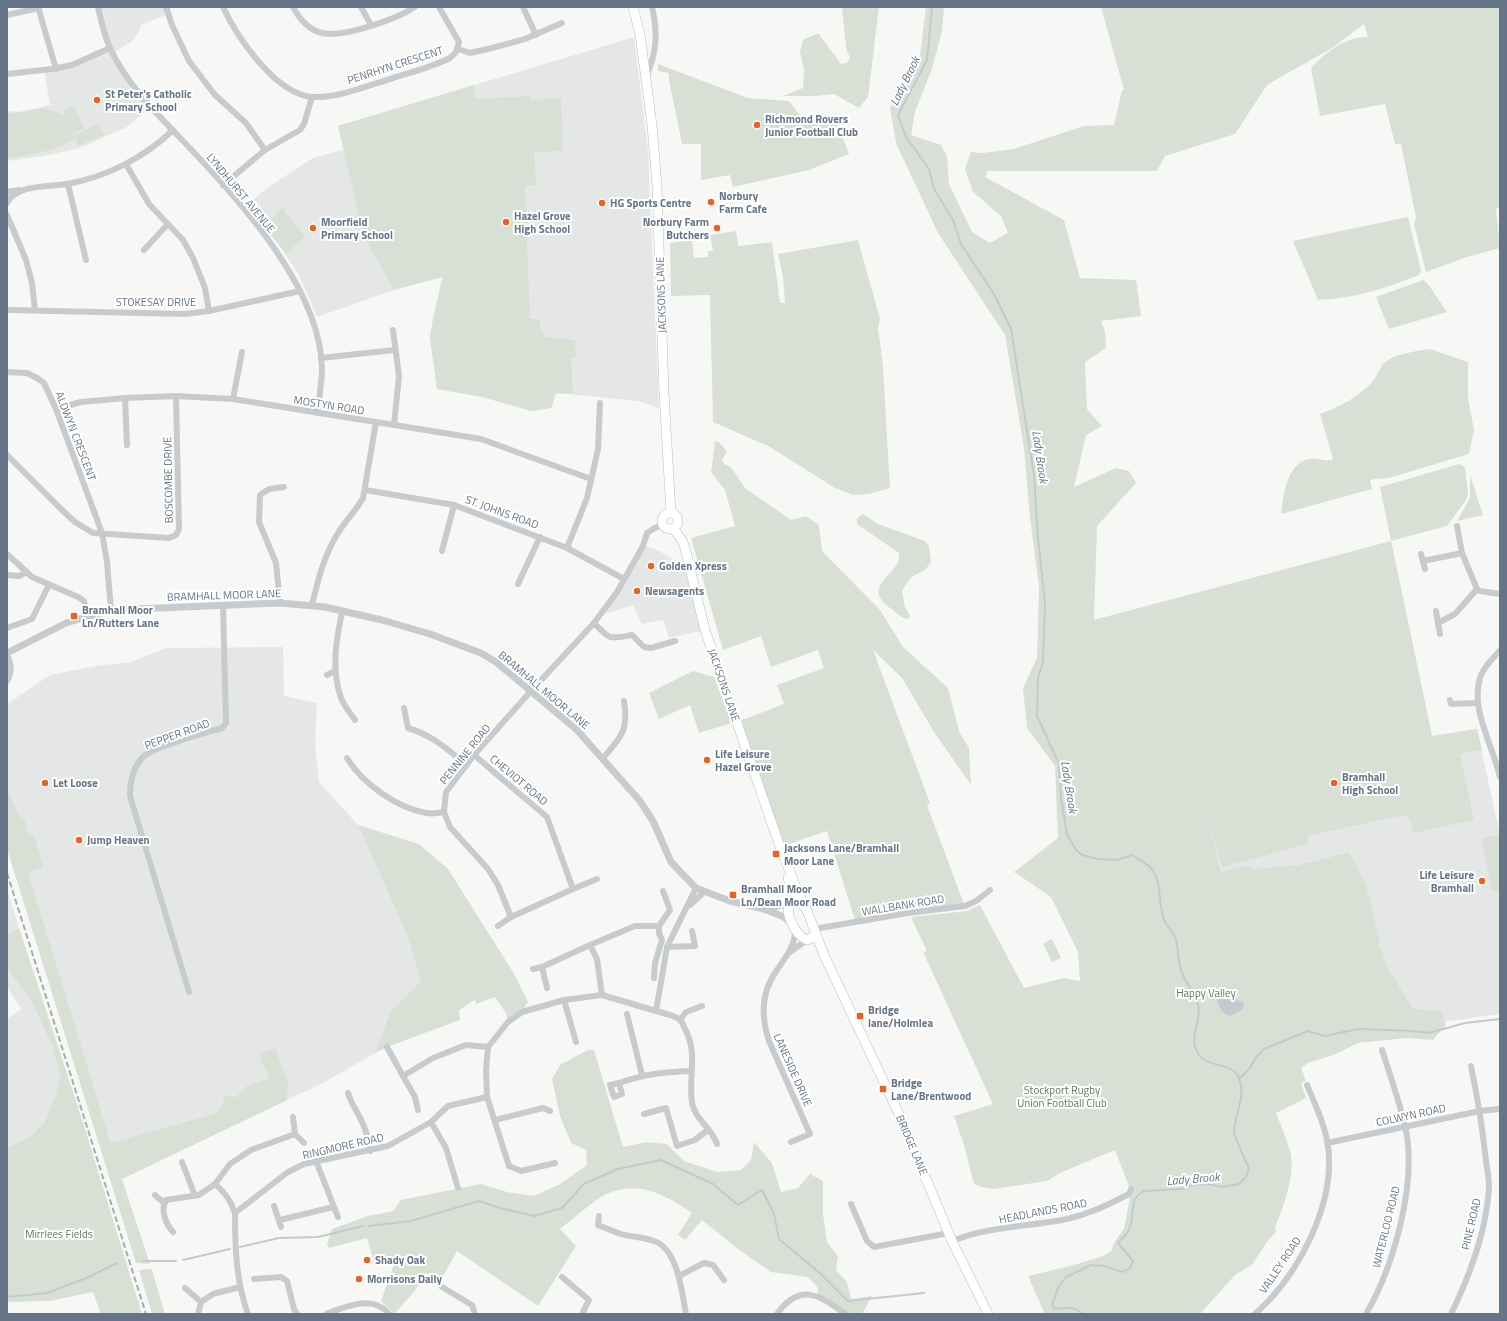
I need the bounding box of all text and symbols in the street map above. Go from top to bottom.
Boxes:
street label: PENRHYN CRESCENT [345,42,445,88]
water label: Lady Brook [884,51,925,109]
place label: St Peter's Catholic Primary School [105,86,192,115]
marker: St Peter's Catholic Primary School [92,95,102,105]
place label: Richmond Rovers Junior Football Club [765,111,858,140]
marker: Richmond Rovers Junior Football Club [752,120,762,130]
street label: LYNDHURST AVENUE [203,150,279,236]
place label: Norbury Farm Cafe [719,188,767,217]
place label: HG Sports Centre [610,195,692,211]
marker: Norbury Farm Cafe [706,197,716,207]
marker: HG Sports Centre [597,198,607,208]
place label: Hazel Grove High School [514,208,571,237]
place label: Moorfield Primary School [321,214,393,243]
place label: Norbury Farm Butchers [643,214,709,243]
marker: Hazel Grove High School [501,217,511,227]
marker: Moorfield Primary School [308,223,318,233]
marker: Norbury Farm Butchers [712,223,722,233]
street label: JACKSONS LANE [652,257,670,333]
street label: STOKESAY DRIVE [116,294,196,310]
street label: ALDWYN CRESCENT [52,389,100,483]
street label: MOSTYN ROAD [292,391,366,419]
water label: Lady Brook [1027,429,1054,486]
street label: BOSCOMBE DRIVE [159,437,177,523]
street label: ST. JOHNS ROAD [463,491,541,533]
place label: Golden Xpress [659,558,727,574]
marker: Golden Xpress [646,561,656,571]
place label: Newsagents [645,583,704,599]
street label: BRAMHALL MOOR LANE [166,585,282,605]
marker: Newsagents [632,586,642,596]
place label: Bramhall Moor Ln/Rutters Lane [82,602,160,631]
marker: Bramhall Moor Ln/Rutters Lane [69,611,79,621]
street label: JACKSONS LANE [704,646,744,724]
street label: BRAMHALL MOOR LANE [495,647,593,733]
street label: PEPPER ROAD [142,715,212,753]
street label: PENNINE ROAD [436,720,494,788]
place label: Life Leisure Hazel Grove [715,746,772,775]
street label: CHEVIOT ROAD [487,751,551,809]
marker: Life Leisure Hazel Grove [702,755,712,765]
water label: Lady Brook [1056,759,1083,816]
place label: Bramhall High School [1342,769,1398,798]
place label: Let Loose [53,775,98,791]
marker: Let Loose [40,778,50,788]
marker: Bramhall High School [1329,778,1339,788]
place label: Jump Heaven [87,832,150,848]
marker: Jump Heaven [74,835,84,845]
place label: Jacksons Lane/Bramhall Moor Lane [784,840,899,869]
marker: Jacksons Lane/Bramhall Moor Lane [771,849,781,859]
place label: Life Leisure Bramhall [1419,867,1474,896]
marker: Life Leisure Bramhall [1477,876,1487,886]
place label: Bramhall Moor Ln/Dean Moor Road [741,881,836,910]
marker: Bramhall Moor Ln/Dean Moor Road [728,890,738,900]
street label: WALLBANK ROAD [861,891,945,919]
park label: Happy Valley [1176,985,1236,1001]
place label: Bridge lane/Holmlea [868,1002,933,1031]
marker: Bridge lane/Holmlea [855,1011,865,1021]
street label: LANESIDE DRIVE [770,1031,816,1109]
place label: Bridge Lane/Brentwood [891,1075,971,1104]
park label: Stockport Rugby Union Football Club [1017,1082,1107,1111]
marker: Bridge Lane/Brentwood [878,1084,888,1094]
street label: COLWYN ROAD [1375,1100,1447,1130]
street label: BRIDGE LANE [892,1112,932,1178]
street label: RINGMORE ROAD [301,1129,385,1163]
water label: Lady Brook [1166,1167,1222,1190]
street label: WATERLOO ROAD [1368,1184,1404,1270]
street label: HEADLANDS ROAD [998,1195,1088,1227]
street label: PINE ROAD [1457,1197,1485,1251]
park label: Mirrlees Fields [25,1226,93,1242]
street label: VALLEY ROAD [1255,1234,1305,1296]
place label: Shady Oak [375,1252,425,1268]
marker: Shady Oak [362,1255,372,1265]
place label: Morrisons Daily [367,1271,442,1287]
marker: Morrisons Daily [354,1274,364,1284]

